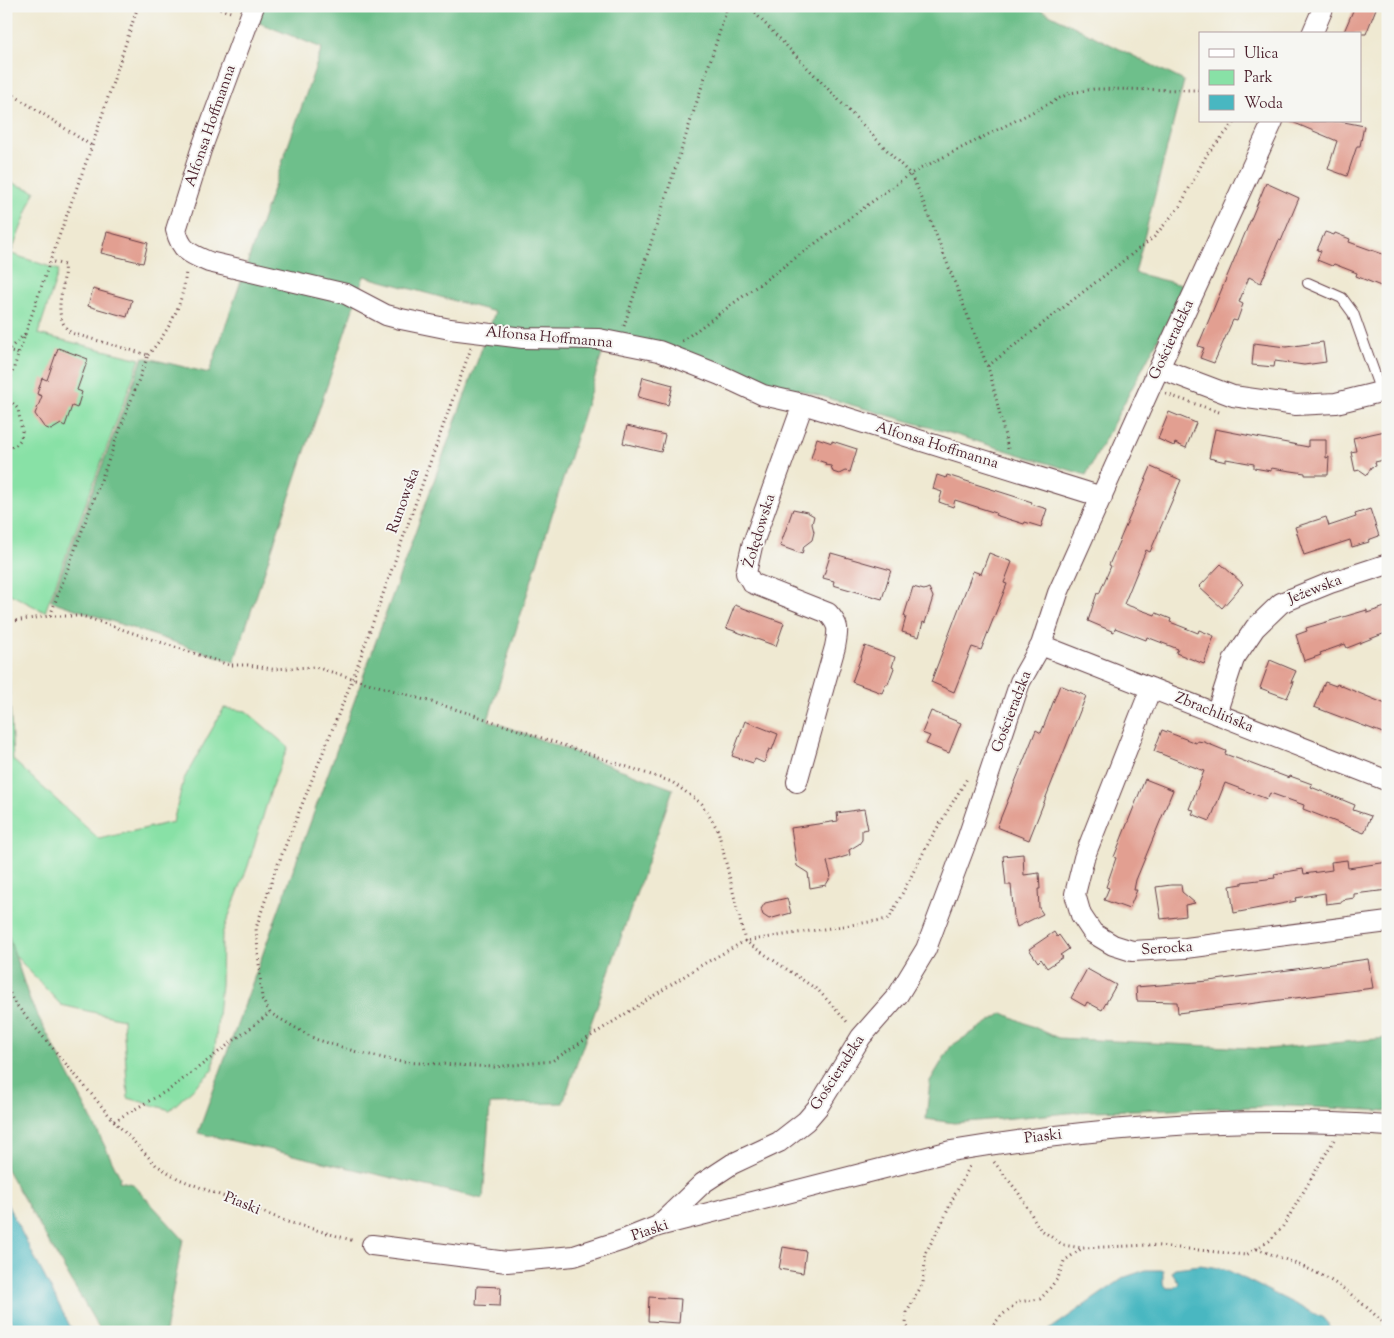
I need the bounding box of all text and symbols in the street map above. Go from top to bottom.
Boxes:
legend [1199,32,1362,122]
text: Ulica [1244,44,1278,65]
street label: Alfonsa Hoffmanna [180,62,242,190]
text: Park [1244,68,1273,89]
text: Woda [1244,94,1283,115]
street label: Gościeradzka [1144,297,1200,383]
street label: Alfonsa Hoffmanna [485,322,613,354]
street label: Alfonsa Hoffmanna [873,417,1001,475]
street label: Runowska [383,466,425,536]
street label: Żołędowska [738,491,781,570]
street label: Jeżewska [1284,570,1345,610]
street label: Gościeradzka [987,668,1037,756]
street label: Zbrachlińska [1172,688,1257,738]
street label: Serocka [1141,937,1194,961]
street label: Gościeradzka [806,1031,870,1115]
street label: Piaski [1023,1124,1063,1150]
street label: Piaski [221,1187,263,1221]
street label: Piaski [629,1215,671,1247]

